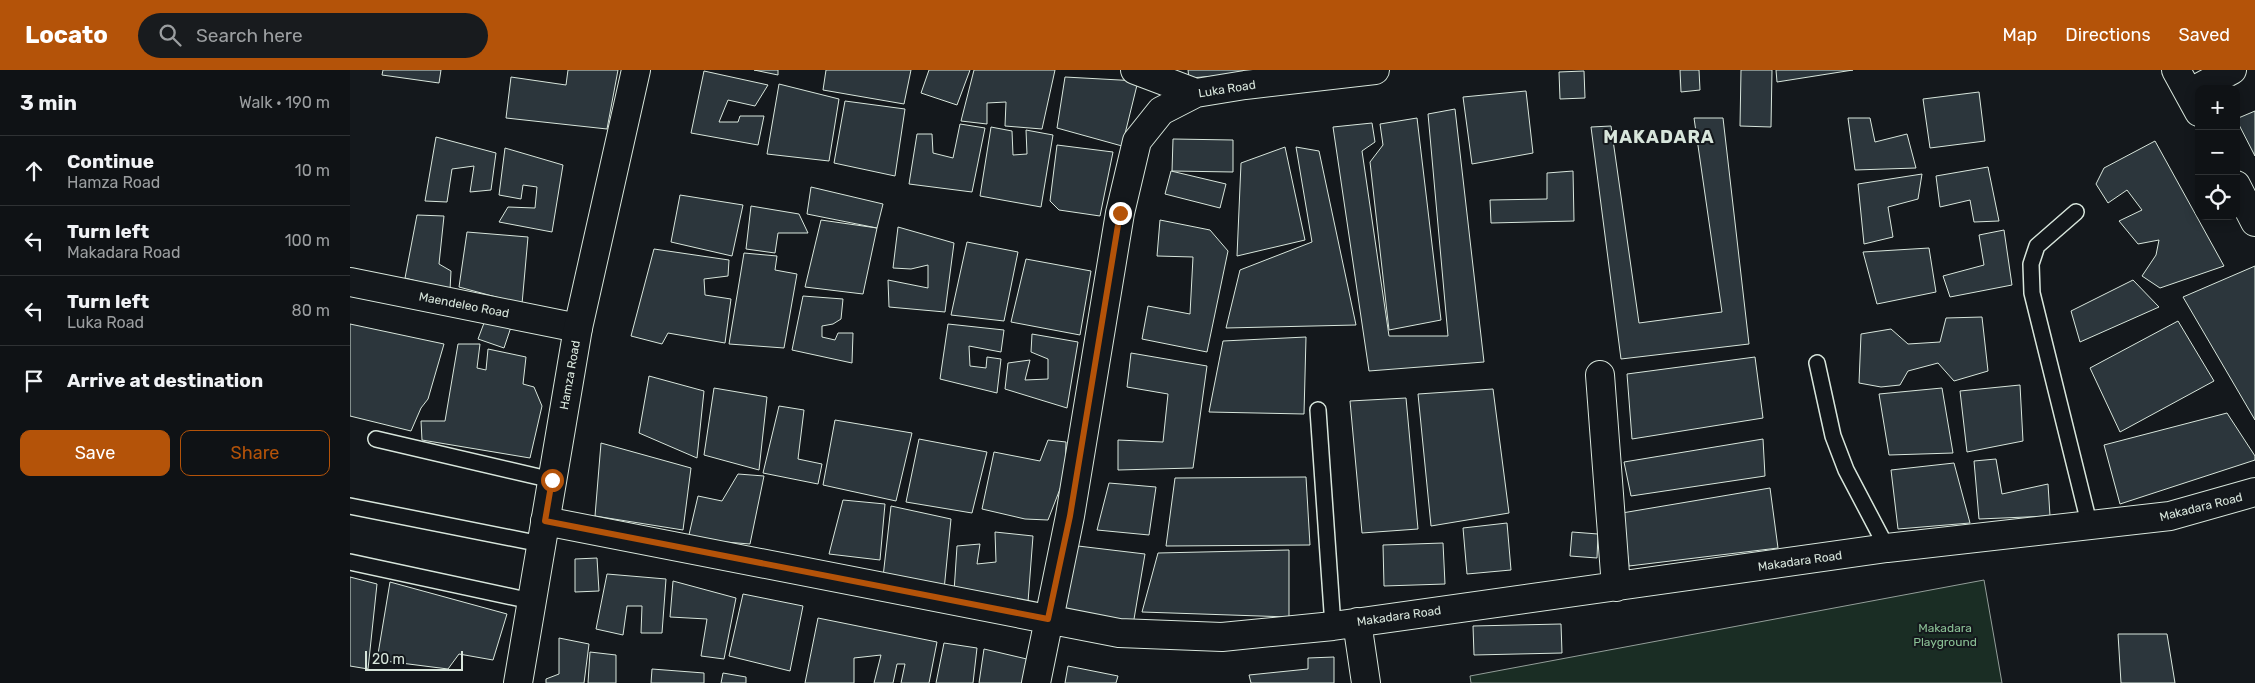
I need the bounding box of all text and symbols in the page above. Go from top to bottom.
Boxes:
search box [138,13,488,58]
text: Locato [25,21,108,49]
icon: search [156,21,184,49]
text: Search here [196,24,303,47]
text: Map [2002,24,2037,46]
text: Directions [2065,24,2151,46]
text: Saved [2179,24,2230,46]
street label: Luka Road [1197,78,1257,100]
map controls [2195,85,2240,220]
button: + [2195,85,2240,130]
text: 3 min [20,90,77,115]
text: Walk · 190 m [239,93,330,112]
district label: MAKADARA [1603,126,1715,148]
button: − [2195,130,2240,175]
text: Continue [67,150,154,173]
icon: ahead [20,157,48,185]
text: 10 m [295,161,330,180]
text: Hamza Road [67,173,160,192]
button: locate [2195,175,2240,220]
route end [1109,202,1132,225]
text: Turn left [67,220,149,243]
icon: left [20,227,48,255]
text: 100 m [285,231,330,250]
text: Makadara Road [67,243,180,262]
street label: Maendeleo Road [418,289,510,321]
text: Turn left [67,290,149,313]
icon: left [20,297,48,325]
text: 80 m [292,301,330,320]
text: Luka Road [67,313,144,332]
street label: Hamza Road [557,339,583,411]
icon: arrive [20,367,48,395]
text: Arrive at destination [67,369,263,392]
button: Save [20,430,170,476]
button: Share [180,430,330,476]
route start [541,469,564,492]
street label: Makadara Road [2158,490,2244,524]
street label: Makadara Road [1757,548,1843,574]
street label: Makadara Road [1356,603,1442,629]
park label: Makadara Playground [1913,621,1977,649]
scale bar [365,648,462,671]
text: 20 m [372,651,405,668]

